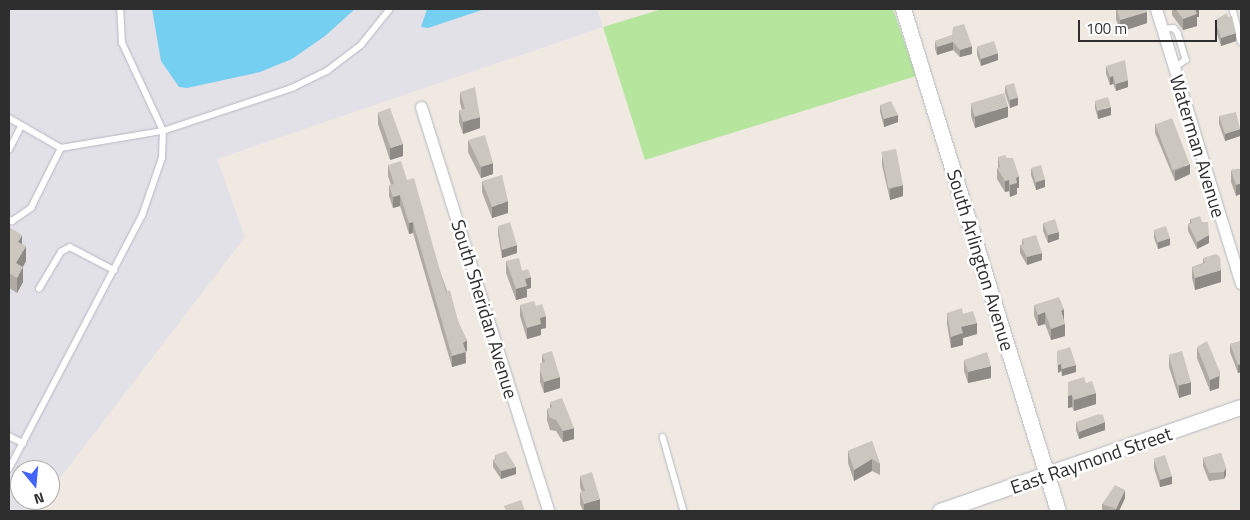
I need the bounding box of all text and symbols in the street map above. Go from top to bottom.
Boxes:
scale bar [1080,10,1219,42]
text: 100 m [1086,17,1127,40]
street label: Waterman Avenue [1165,72,1231,220]
street label: South Arlington Avenue [943,167,1019,353]
street label: South Sheridan Avenue [447,217,523,401]
street label: East Raymond Street [1007,422,1175,498]
north arrow [10,460,60,510]
text: N [32,487,47,510]

